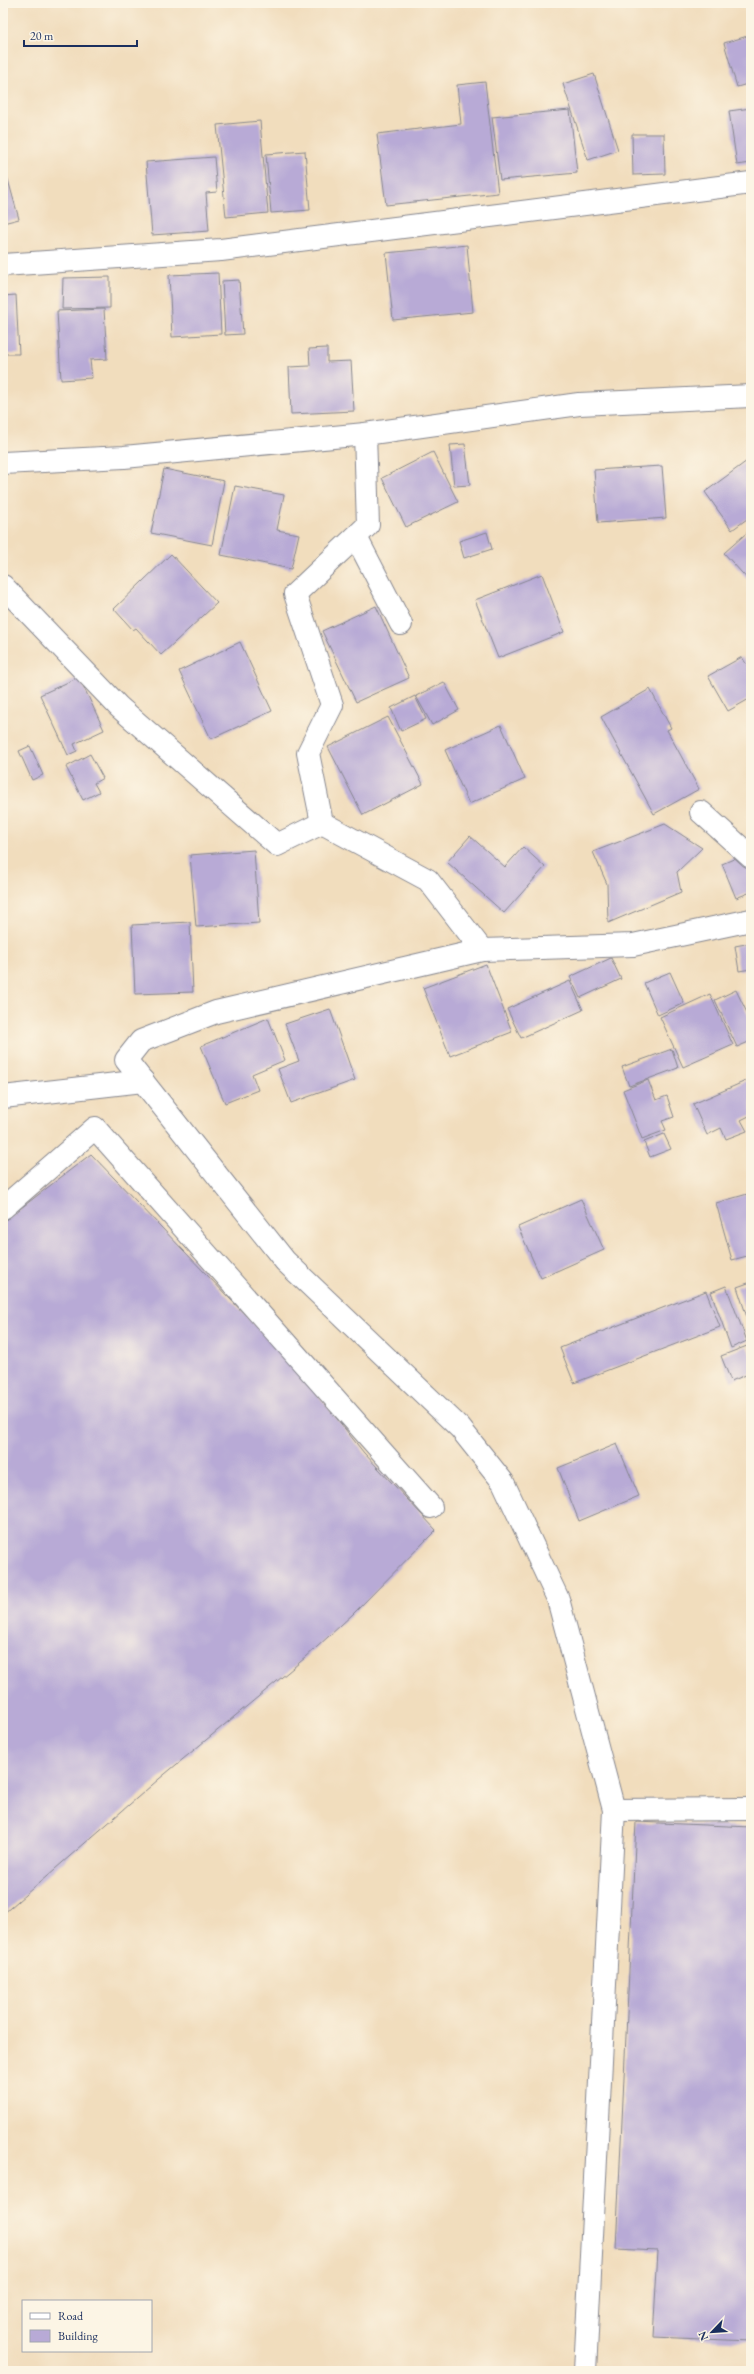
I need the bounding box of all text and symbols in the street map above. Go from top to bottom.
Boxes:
scale bar [24,22,137,48]
text: 20 m [30,28,54,44]
legend [22,2300,152,2352]
text: Road [58,2308,84,2324]
north arrow [692,2312,732,2352]
text: Building [58,2328,99,2344]
text: N [695,2329,711,2343]

